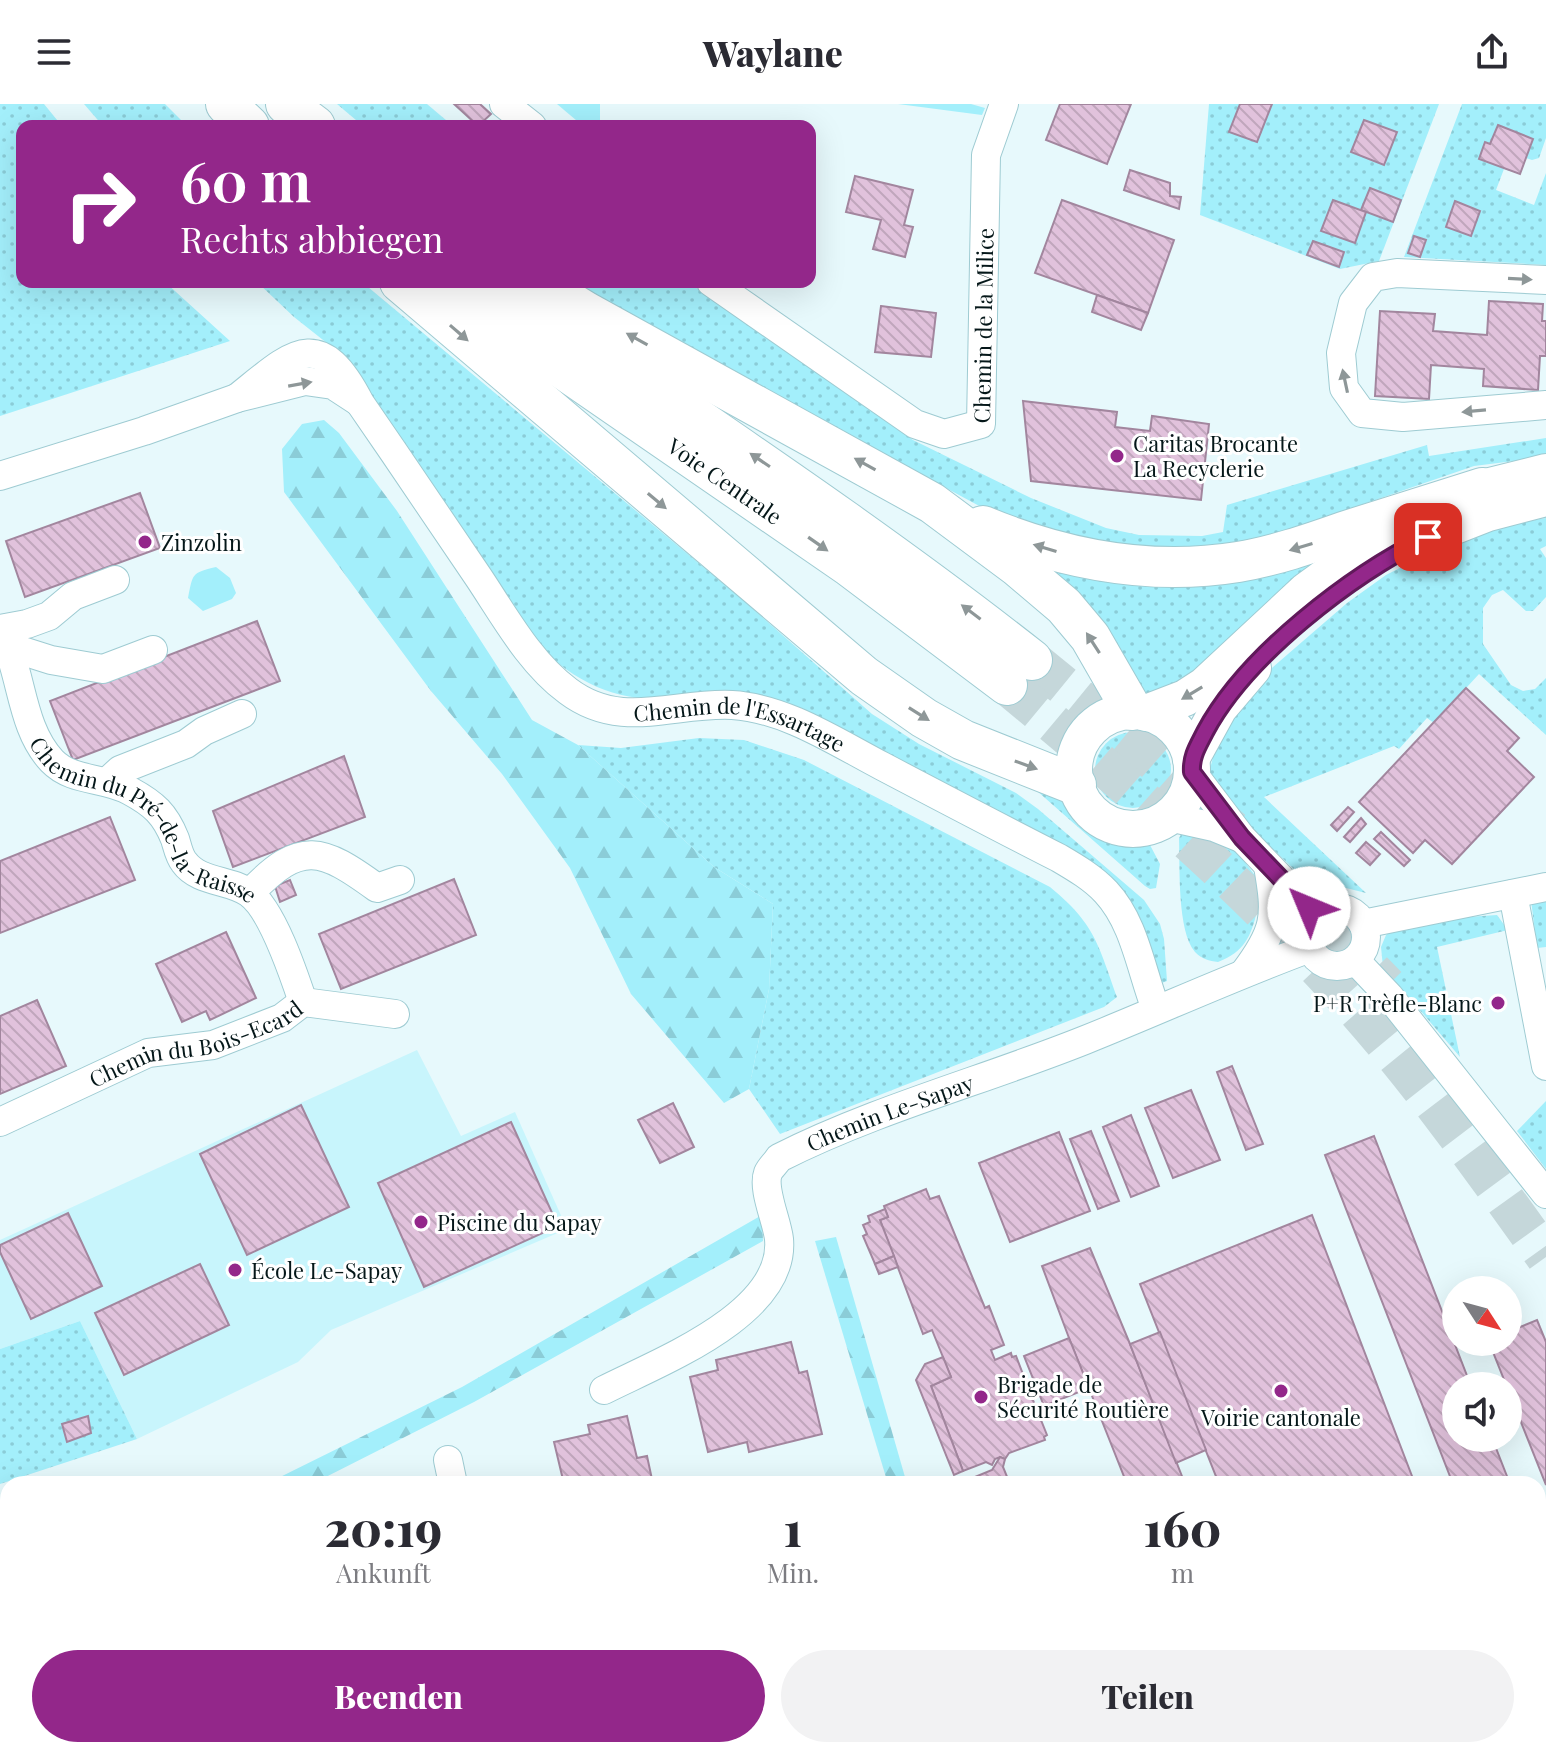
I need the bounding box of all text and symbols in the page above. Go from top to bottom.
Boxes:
text: Waylane [703,28,843,76]
icon: menu [32,30,76,74]
icon: share [1470,30,1514,74]
text: 60 m [180,142,311,217]
icon: right [48,152,152,256]
text: Rechts abbiegen [180,214,444,262]
street label: Chemin de la Milice [966,228,1000,423]
one-way arrow [1508,272,1533,285]
one-way arrow [448,324,468,341]
one-way arrow [625,333,648,346]
one-way arrow [1338,368,1351,393]
one-way arrow [288,377,313,390]
one-way arrow [1461,405,1486,418]
place label: Caritas Brocante La Recyclerie [1133,428,1298,483]
street label: Voie Centrale [661,430,788,531]
marker: Caritas Brocante La Recyclerie [1108,447,1126,465]
one-way arrow [749,453,771,468]
one-way arrow [854,457,876,471]
one-way arrow [647,492,667,509]
pin [1394,503,1462,571]
icon: arrive [1406,515,1450,559]
place label: Zinzolin [161,527,242,557]
marker: Zinzolin [136,533,154,551]
one-way arrow [808,536,829,551]
one-way arrow [1033,541,1057,554]
one-way arrow [1289,541,1313,553]
one-way arrow [961,605,981,621]
one-way arrow [1086,632,1101,653]
one-way arrow [1181,686,1203,700]
street label: Chemin de l'Essartage [633,690,851,758]
one-way arrow [908,707,930,721]
street label: Chemin du Pré-de-la-Raisse [23,731,264,909]
one-way arrow [1014,760,1038,772]
position arrow [1267,866,1351,950]
place label: P+R Trèfle-Blanc [1313,988,1482,1018]
street label: Chemin du Bois-Ecard [84,993,309,1094]
marker: P+R Trèfle-Blanc [1489,994,1507,1012]
street label: Chemin Le-Sapay [801,1067,977,1158]
place label: Piscine du Sapay [437,1207,602,1237]
marker: Piscine du Sapay [412,1213,430,1231]
place label: École Le-Sapay [251,1255,402,1285]
marker: École Le-Sapay [226,1261,244,1279]
north arrow [1442,1276,1522,1356]
map controls [1442,1276,1522,1452]
place label: Brigade de Sécurité Routière [997,1369,1169,1424]
button: sound [1442,1372,1522,1452]
marker: Voirie cantonale [1272,1382,1290,1400]
marker: Brigade de Sécurité Routière [972,1388,990,1406]
place label: Voirie cantonale [1200,1402,1361,1432]
text: 20:19 [325,1495,442,1559]
text: 1 [784,1495,802,1559]
text: 160 [1144,1495,1221,1559]
text: Ankunft [336,1555,431,1590]
text: Min. [767,1555,819,1590]
text: m [1171,1555,1194,1590]
button: Beenden [32,1650,765,1742]
button: Teilen [781,1650,1514,1742]

